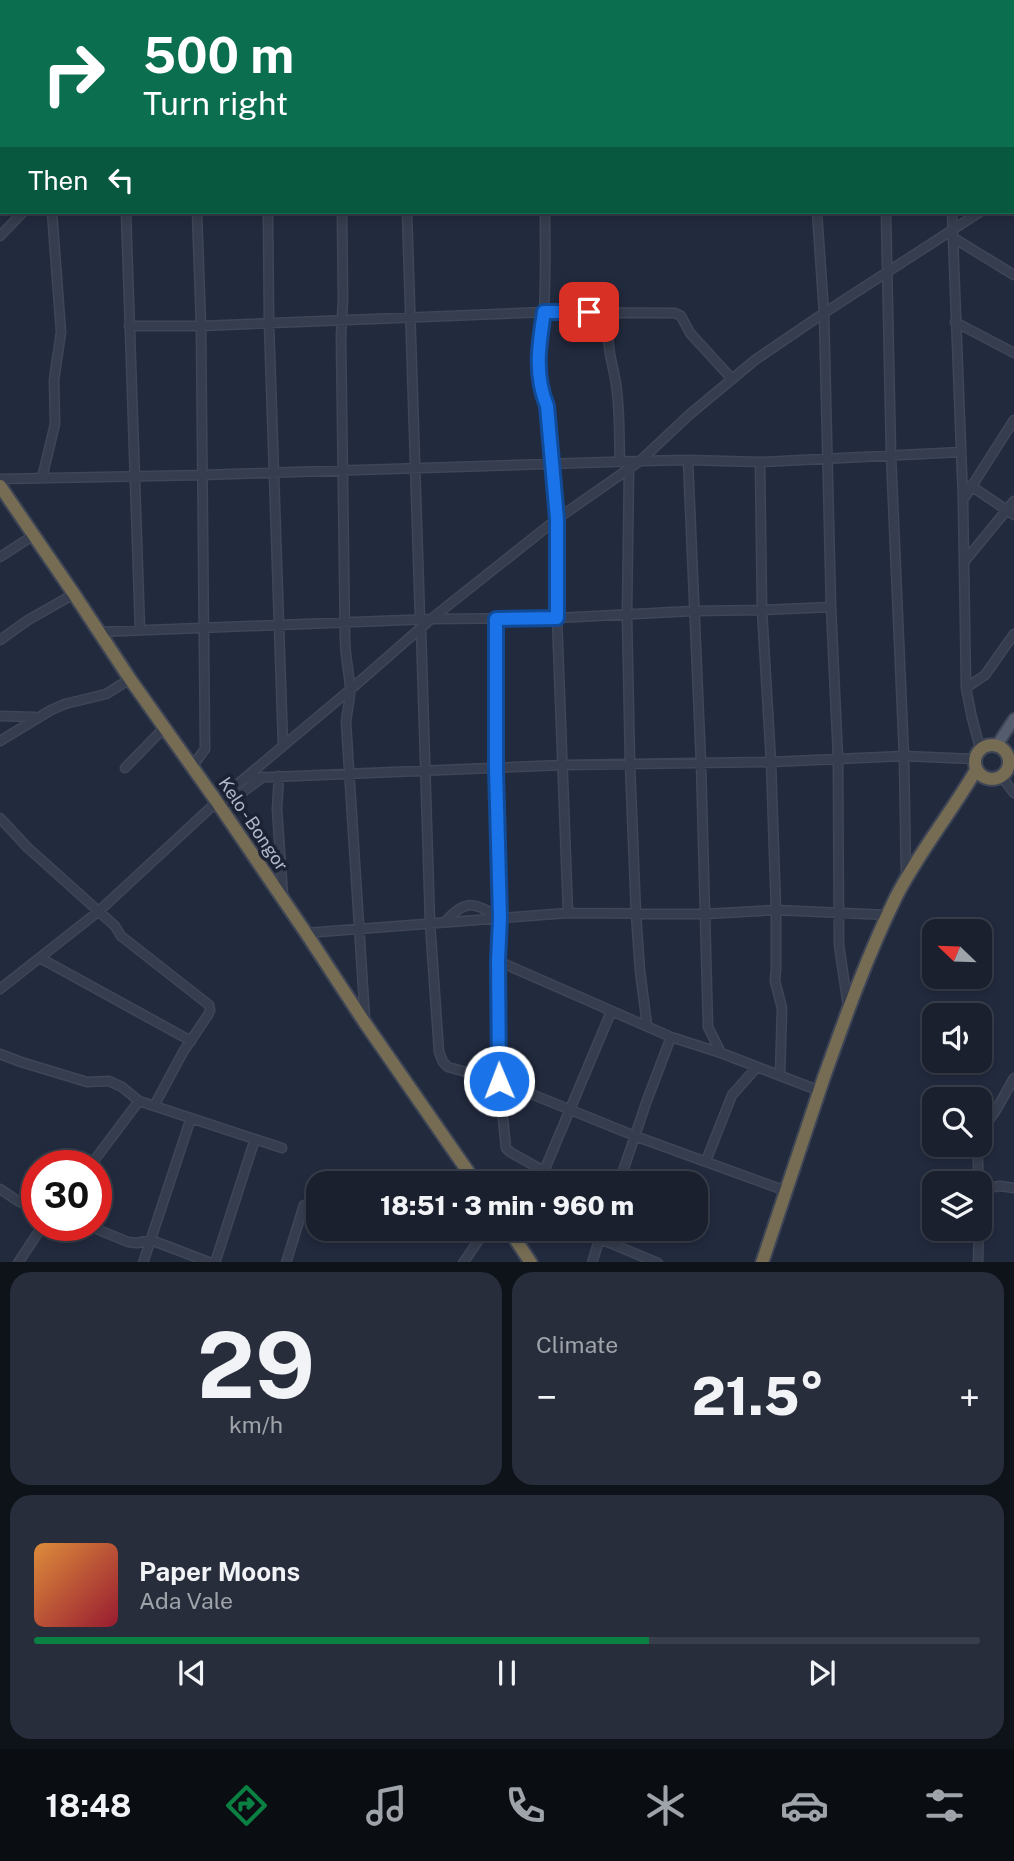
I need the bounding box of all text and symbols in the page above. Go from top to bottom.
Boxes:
text: 500 m [143,26,294,84]
icon: right [28,28,119,119]
text: Turn right [143,85,288,122]
icon: left [102,161,140,199]
text: Then [28,165,88,196]
pin [559,282,619,342]
icon: arrive [570,293,608,331]
street label: Kelo - Bongor [214,773,292,875]
north arrow [922,919,992,989]
map controls [922,919,992,1241]
button: sound [922,1003,992,1073]
position arrow [462,1044,536,1118]
button: search [922,1087,992,1157]
speed limit sign: 30 [21,1150,112,1241]
button: layers [922,1171,992,1241]
text: 18:51 · 3 min · 960 m [380,1190,634,1221]
text: 29 [197,1312,315,1418]
text: Climate [536,1331,618,1358]
text: 21.5° [692,1366,824,1427]
text: − [536,1375,557,1420]
text: + [959,1375,980,1420]
text: km/h [229,1411,283,1438]
text: Paper Moons [139,1556,300,1587]
text: Ada Vale [139,1587,233,1614]
icon: previous [173,1654,211,1692]
icon: pause [488,1654,526,1692]
icon: next [803,1654,841,1692]
icon: directions [222,1781,271,1830]
icon: music [362,1781,411,1830]
icon: phone [501,1781,550,1830]
icon: climate [641,1781,690,1830]
icon: car [780,1781,829,1830]
icon: filters [920,1781,969,1830]
text: 18:48 [45,1787,131,1824]

